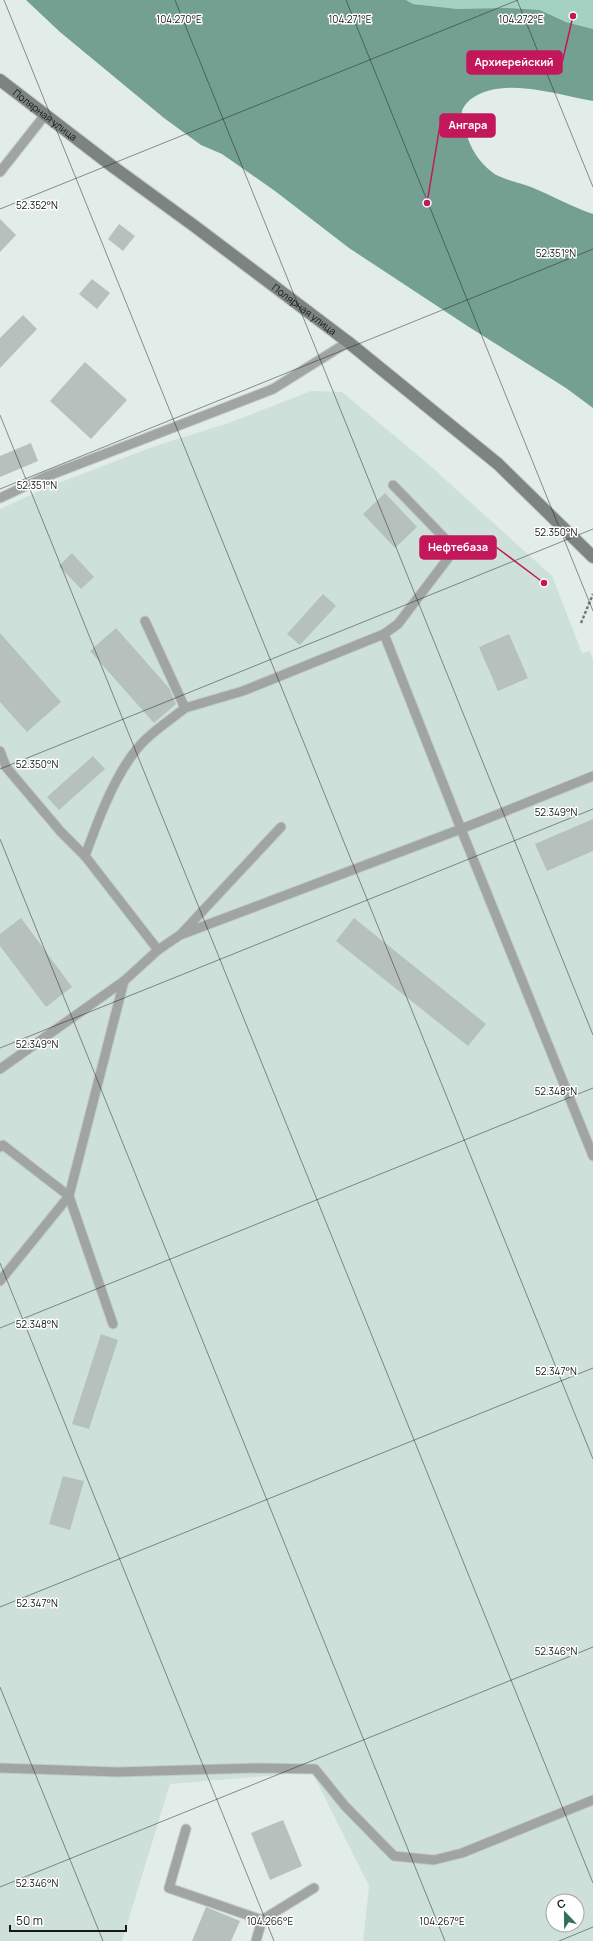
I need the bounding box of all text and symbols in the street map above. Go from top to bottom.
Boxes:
text: 104.270°E [156,12,202,26]
text: 104.271°E [328,12,372,26]
text: 104.272°E [499,12,544,26]
callout: Архиерейский [467,51,562,74]
text: Архиерейский [474,54,554,69]
street label: Полярная улица [10,86,80,144]
callout: Ангара [440,114,495,137]
text: Ангара [449,117,487,132]
text: 52.352°N [16,198,58,212]
text: 52.351°N [536,246,576,260]
street label: Полярная улица [269,280,340,338]
text: 52.351°N [17,478,57,492]
text: 52.350°N [535,525,577,539]
callout: Нефтебаза [420,536,496,559]
text: Нефтебаза [428,539,488,554]
text: 52.350°N [16,757,58,771]
text: 52.349°N [535,805,577,819]
text: 52.349°N [16,1037,58,1051]
text: 52.348°N [535,1084,577,1098]
text: 52.348°N [16,1317,58,1331]
text: 52.347°N [535,1364,577,1378]
text: 52.347°N [16,1596,58,1610]
text: 52.346°N [535,1644,578,1658]
text: 52.346°N [16,1876,59,1890]
north arrow [545,1893,585,1933]
text: С [554,1895,568,1912]
scale bar [10,1907,126,1933]
text: 50 m [16,1912,43,1929]
text: 104.266°E [247,1914,294,1928]
text: 104.267°E [419,1914,465,1928]

